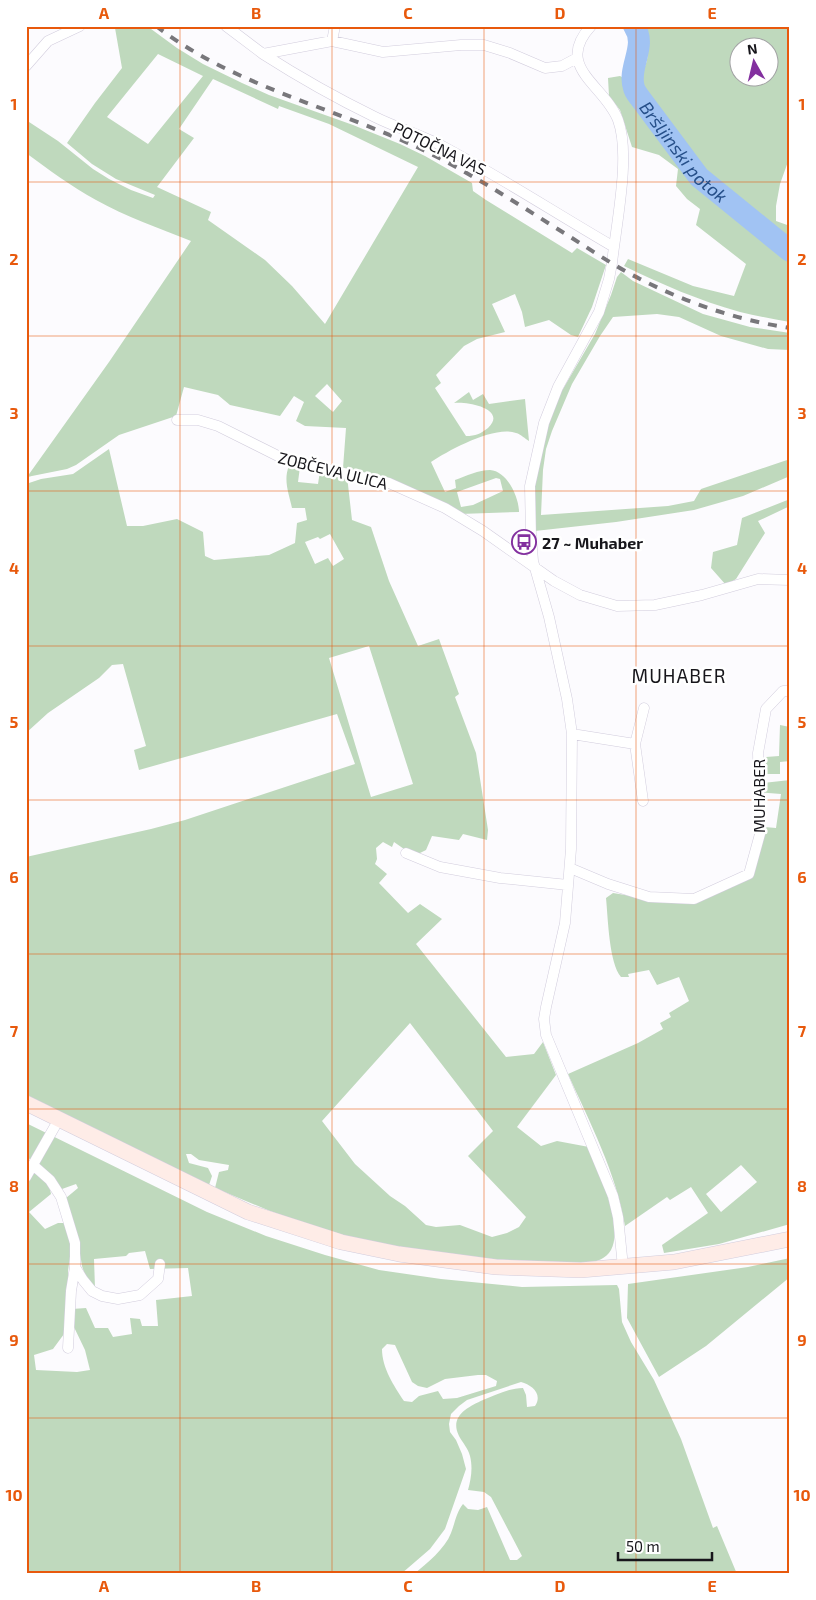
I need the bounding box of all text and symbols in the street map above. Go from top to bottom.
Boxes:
text: A [99,3,110,22]
text: B [251,3,261,22]
text: C [403,3,413,22]
text: D [555,3,566,22]
text: E [707,3,717,22]
north arrow [728,38,778,88]
text: N [746,40,758,58]
text: 1 [11,94,17,113]
text: 1 [799,94,805,113]
water label: Bršljinski potok [635,97,732,207]
street label: POTOČNA VAS [390,117,490,179]
text: 2 [9,249,19,268]
text: 2 [797,249,807,268]
text: 3 [9,403,19,422]
text: 3 [797,403,807,422]
street label: ZOBČEVA ULICA [276,447,390,493]
bus stop icon: 27 ~ Muhaber [511,529,537,555]
place label: 27 ~ Muhaber [542,533,643,552]
text: 4 [9,558,19,577]
text: 4 [797,558,807,577]
district label: MUHABER [632,664,727,687]
text: 5 [10,712,19,731]
text: 5 [798,712,807,731]
street label: MUHABER [749,759,768,833]
text: 6 [9,867,19,886]
text: 6 [797,867,807,886]
text: 7 [10,1021,19,1040]
text: 7 [798,1021,807,1040]
text: 8 [9,1176,19,1195]
text: 8 [797,1176,807,1195]
text: 9 [9,1330,19,1349]
text: 9 [797,1330,807,1349]
text: 10 [5,1485,23,1504]
text: 10 [793,1485,811,1504]
scale bar [618,1530,712,1562]
text: 50 m [626,1537,660,1555]
text: A [99,1576,110,1595]
text: B [251,1576,261,1595]
text: C [403,1576,413,1595]
text: D [555,1576,566,1595]
text: E [707,1576,717,1595]

